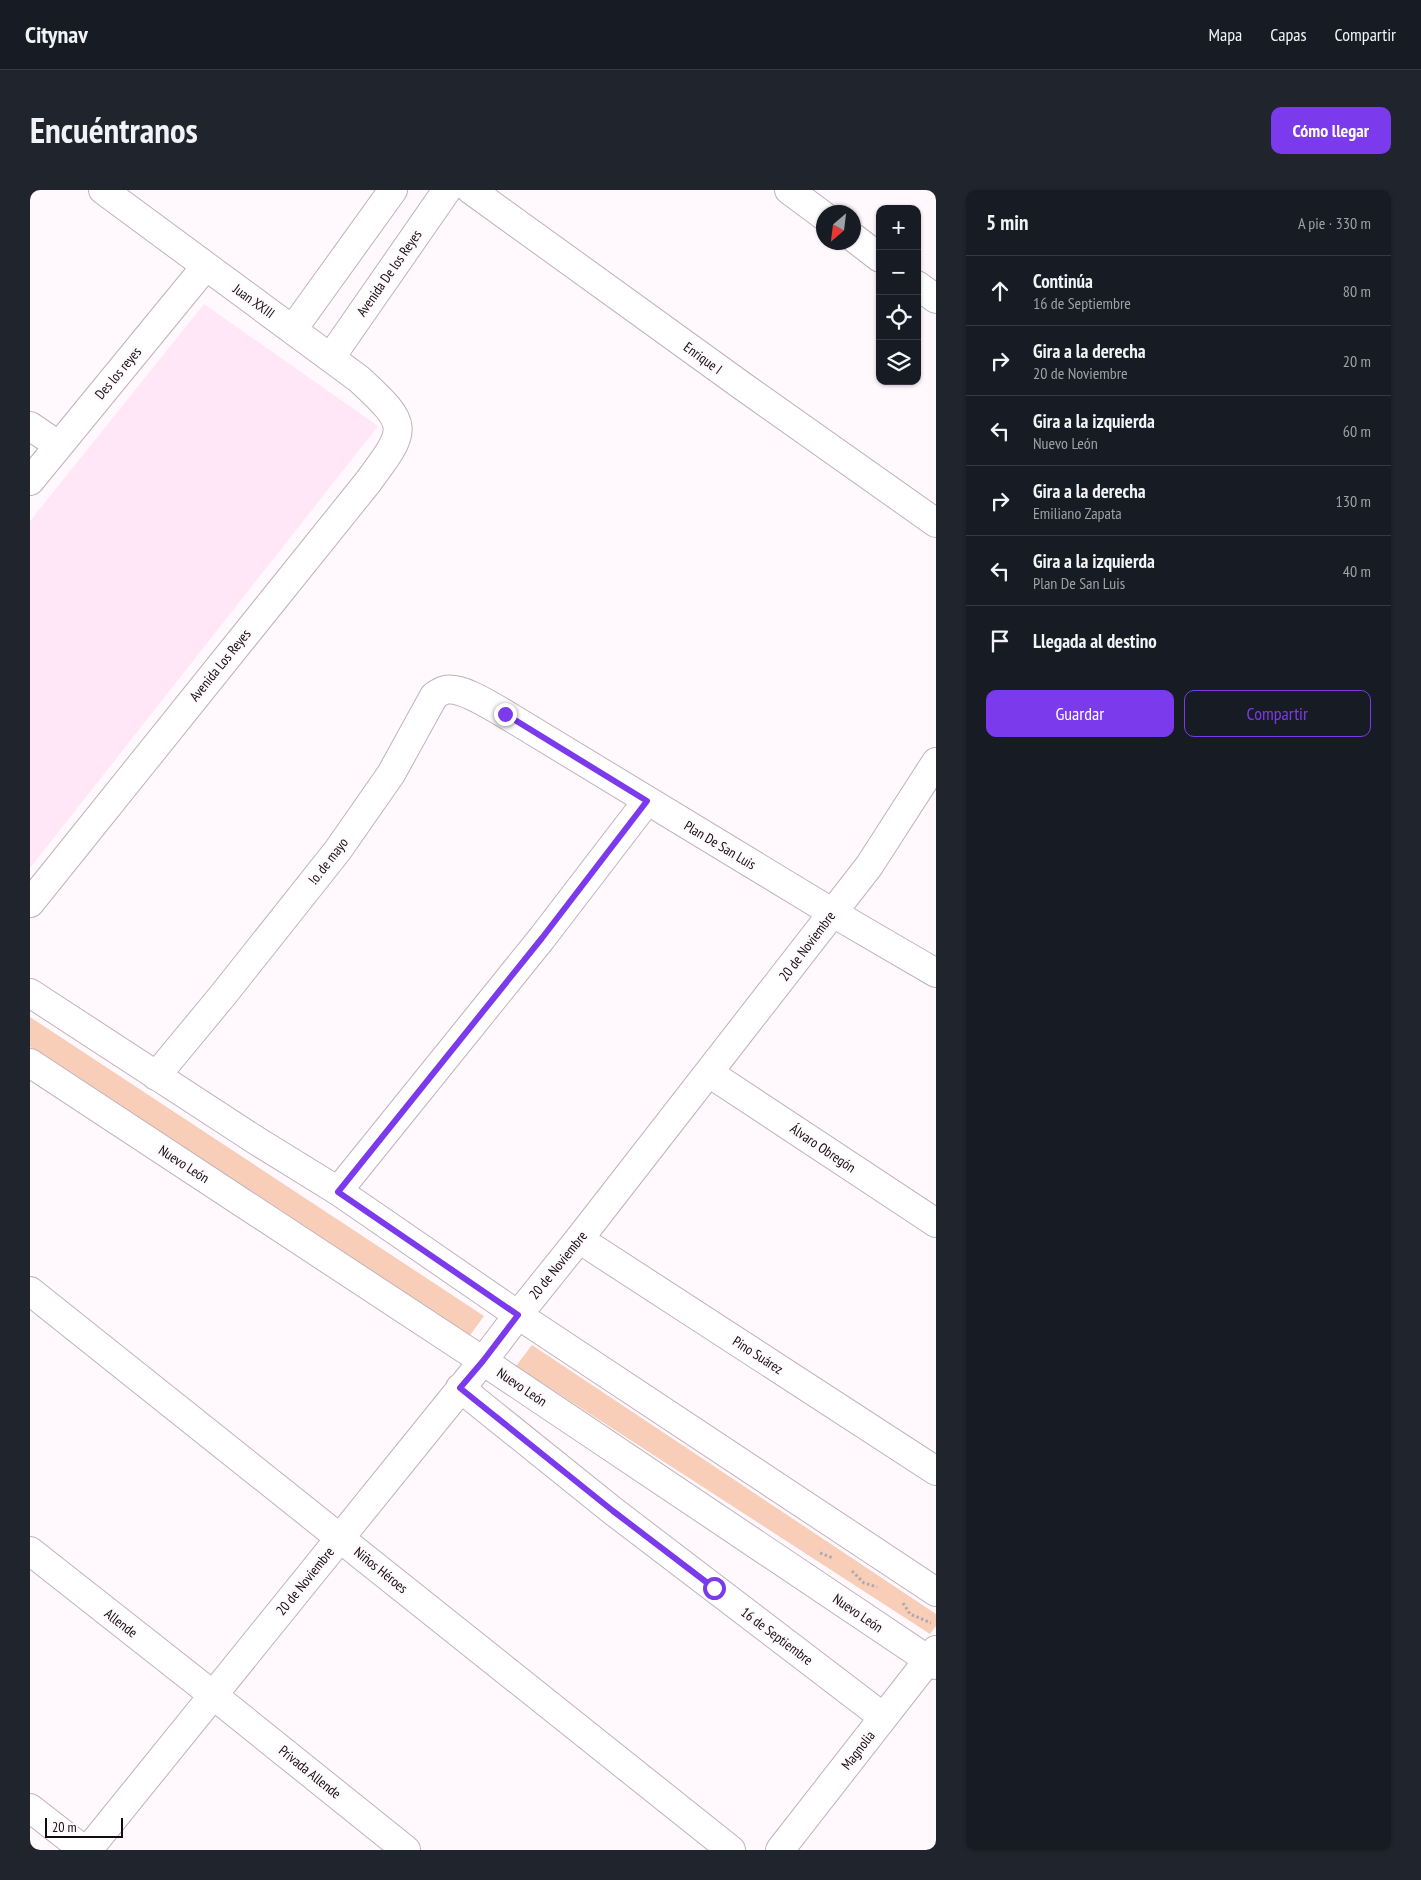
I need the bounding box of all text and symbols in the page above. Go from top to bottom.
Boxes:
text: Citynav [25,19,88,50]
text: Mapa [1209,23,1242,46]
text: Capas [1270,23,1307,46]
text: Compartir [1335,23,1396,46]
text: Encuéntranos [30,107,198,153]
button: Cómo llegar [1271,107,1391,154]
north arrow [816,205,861,250]
map controls [876,205,921,385]
button: + [876,205,921,250]
text: 5 min [986,209,1028,236]
text: A pie · 330 m [1298,213,1371,233]
street label: Avenida De los Reyes [352,226,426,320]
button: − [876,250,921,295]
text: Continúa [1033,269,1093,293]
icon: ahead [986,277,1014,305]
street label: Juan XXIII [229,279,278,322]
text: 80 m [1343,281,1371,301]
text: 16 de Septiembre [1033,293,1131,313]
button: locate [876,295,921,340]
street label: Enrique I [680,338,726,378]
text: Gira a la derecha [1033,339,1146,363]
button: layers [876,340,921,385]
street label: Des los reyes [91,343,145,403]
icon: right [986,347,1014,375]
text: 20 m [1343,351,1371,371]
text: 20 de Noviembre [1033,363,1128,383]
text: Gira a la izquierda [1033,409,1155,433]
icon: left [986,417,1014,445]
text: 60 m [1343,421,1371,441]
text: Nuevo León [1033,433,1098,453]
text: Gira a la derecha [1033,479,1146,503]
icon: right [986,487,1014,515]
text: 130 m [1336,491,1371,511]
text: Emiliano Zapata [1033,503,1122,523]
text: Gira a la izquierda [1033,549,1155,573]
icon: left [986,557,1014,585]
text: 40 m [1343,561,1371,581]
text: Plan De San Luis [1033,573,1125,593]
street label: Avenida Los Reyes [185,625,255,705]
icon: arrive [986,627,1014,655]
text: Llegada al destino [1033,629,1157,653]
button: Guardar [986,690,1174,737]
button: Compartir [1184,690,1371,737]
route end [494,703,517,726]
street label: Plan De San Luis [681,817,759,874]
street label: !o. de mayo [304,834,352,888]
street label: 20 de Noviembre [775,907,839,985]
street label: Álvaro Obregón [787,1119,859,1177]
street label: Nuevo León [155,1141,213,1187]
street label: 20 de Noviembre [525,1227,591,1303]
street label: Pino Suárez [729,1332,787,1378]
street label: Nuevo León [493,1364,551,1410]
street label: 20 de Noviembre [272,1543,338,1619]
street label: Niños Héroes [350,1543,412,1597]
route start [703,1577,726,1600]
street label: Nuevo León [829,1590,887,1636]
street label: 16 de Septiembre [737,1603,817,1669]
street label: Allende [101,1605,141,1642]
street label: Magnolia [837,1727,879,1773]
street label: Privada Allende [275,1741,345,1803]
scale bar [45,1815,122,1838]
text: 20 m [52,1818,77,1836]

